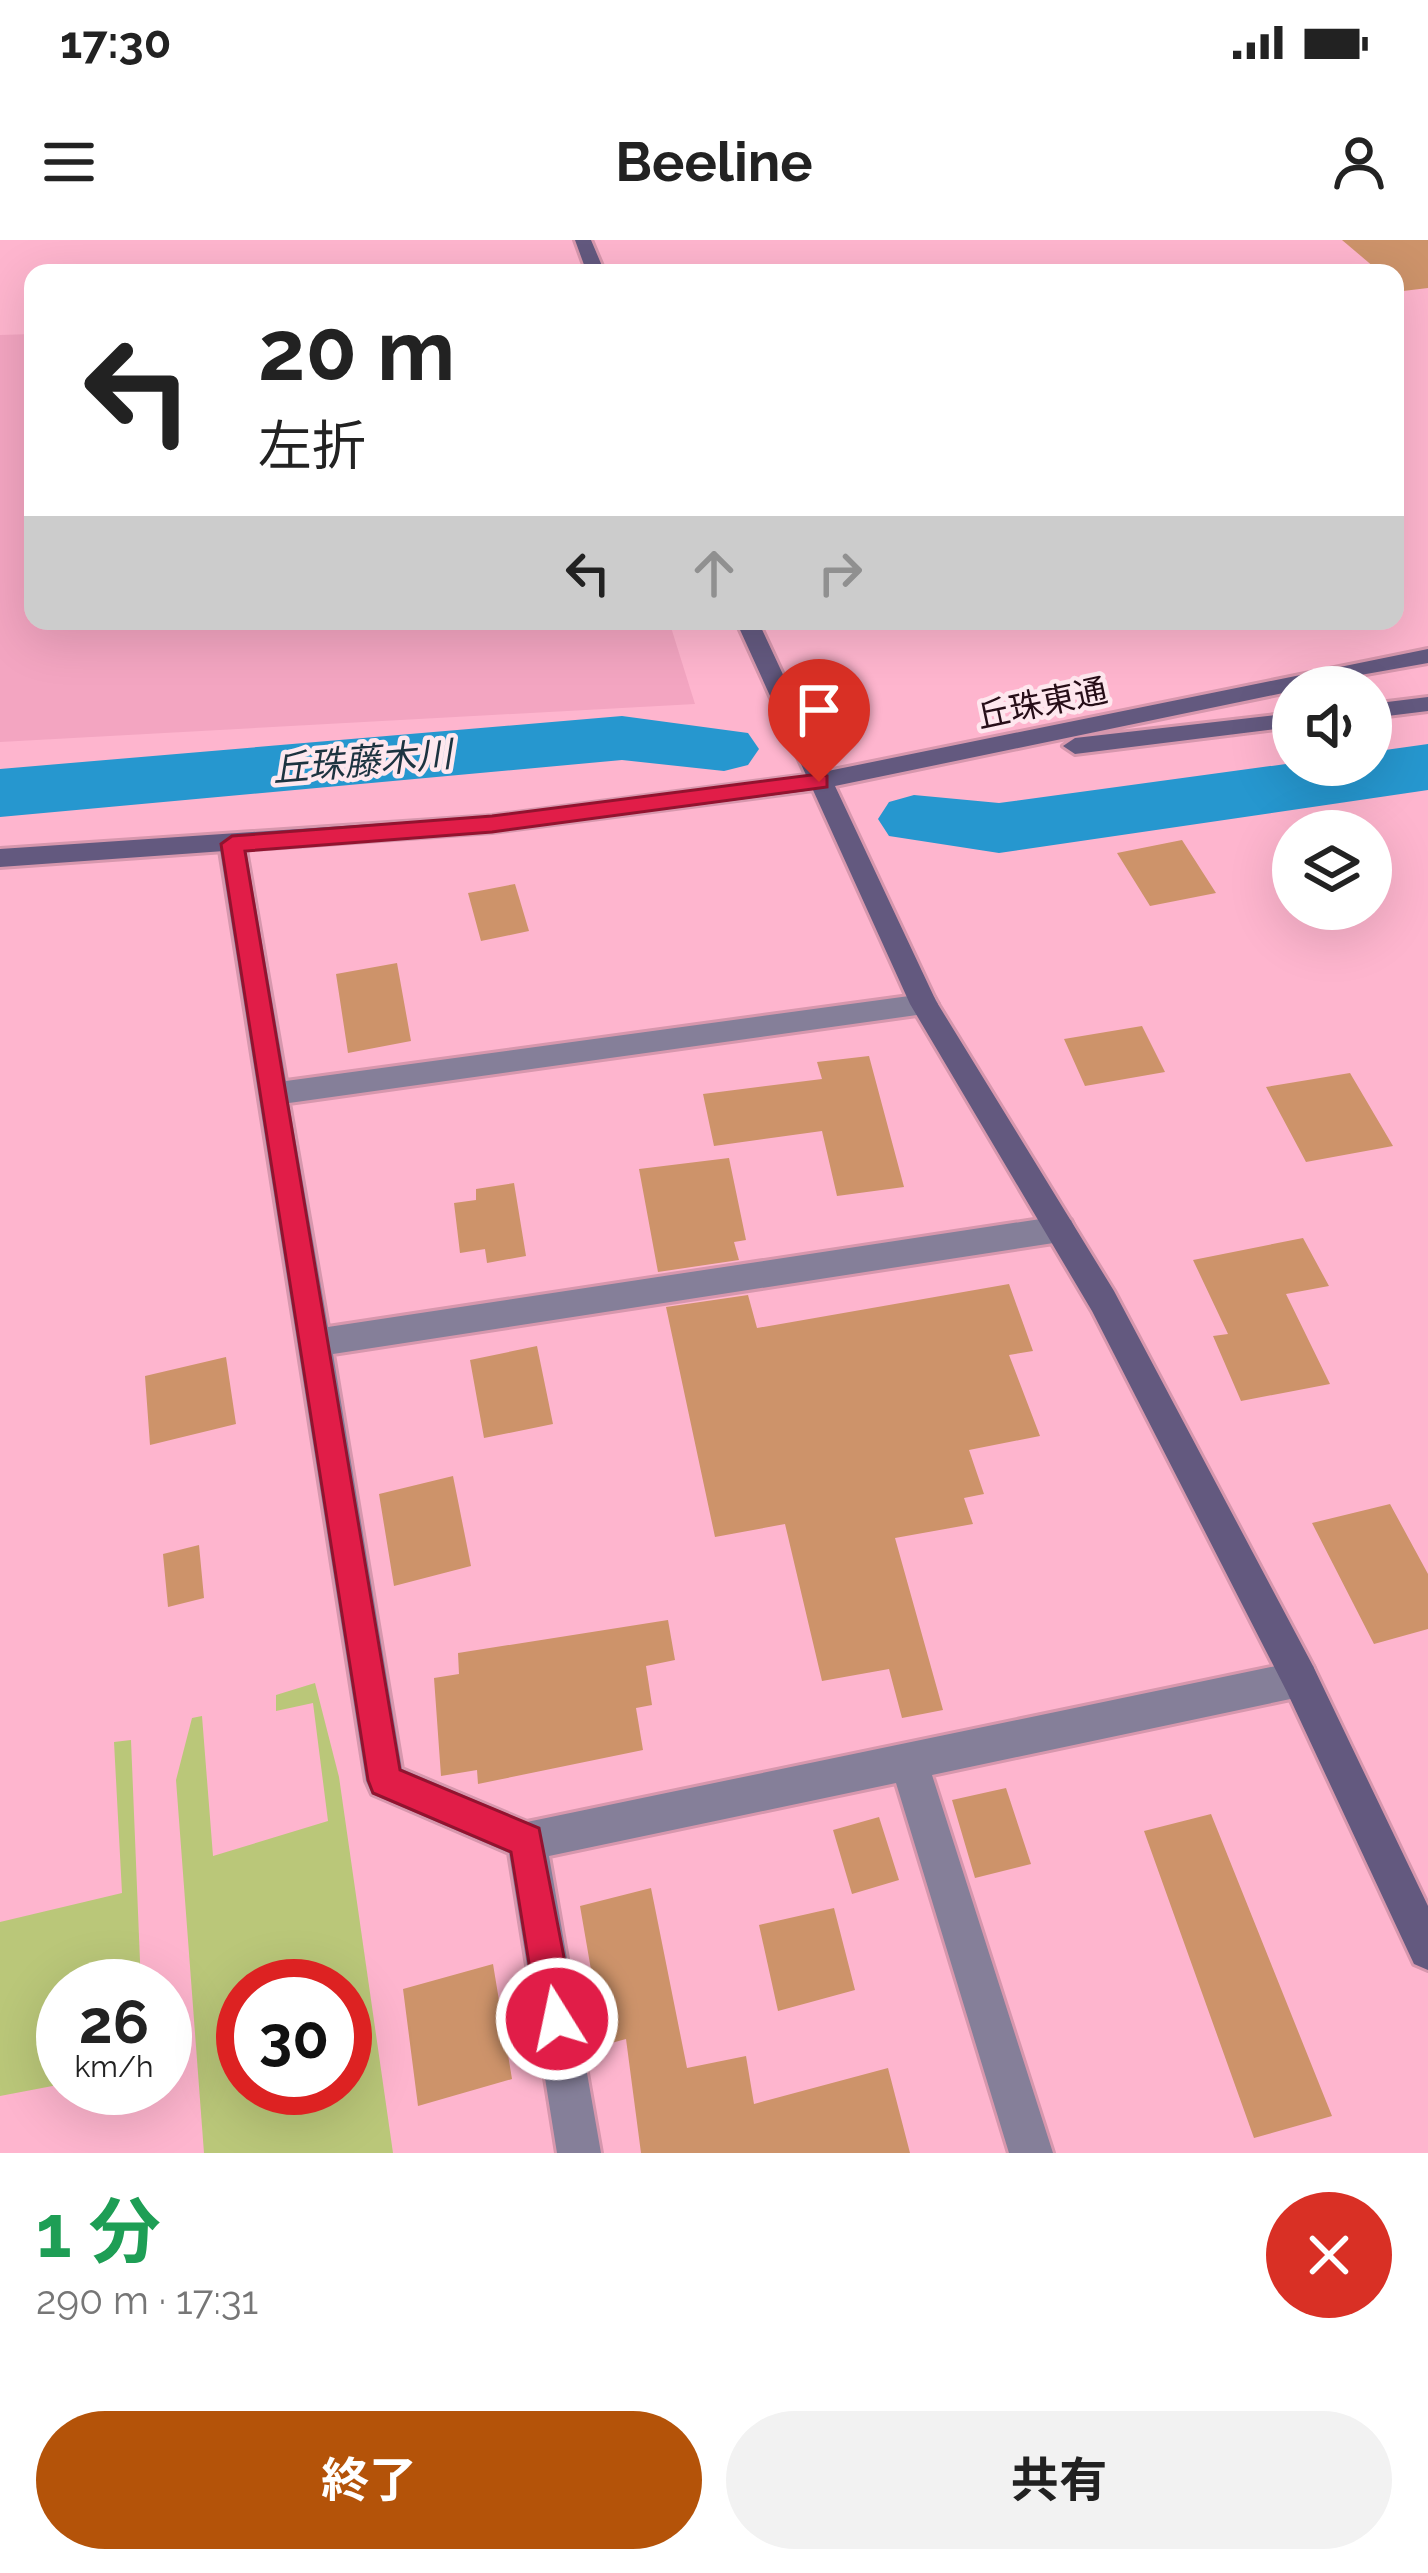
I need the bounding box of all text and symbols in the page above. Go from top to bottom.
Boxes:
text: 17:30 [60,16,171,69]
icon: menu [36,129,102,195]
icon: person [1326,129,1392,195]
text: Beeline [615,130,813,194]
text: 20 m [258,301,455,400]
icon: left [60,312,216,468]
text: 左折 [258,414,366,478]
icon: left [555,540,621,606]
icon: ahead [681,540,747,606]
icon: right [807,540,873,606]
pin [768,659,870,782]
map controls [1272,666,1392,930]
button: sound [1272,666,1392,786]
street label: 丘珠東通 [973,670,1111,736]
icon: arrive [786,677,852,743]
water label: 丘珠藤木川 [271,732,457,790]
button: layers [1272,810,1392,930]
position arrow [494,1956,620,2082]
speed limit sign: 30 [216,1959,372,2115]
text: 26 [79,1987,149,2057]
text: km/h [74,2049,154,2084]
text: 1 分 [36,2189,161,2274]
button: close [1266,2192,1392,2318]
text: 290 m · 17:31 [36,2277,258,2323]
button: 終了 [36,2411,702,2549]
button: 共有 [726,2411,1392,2549]

